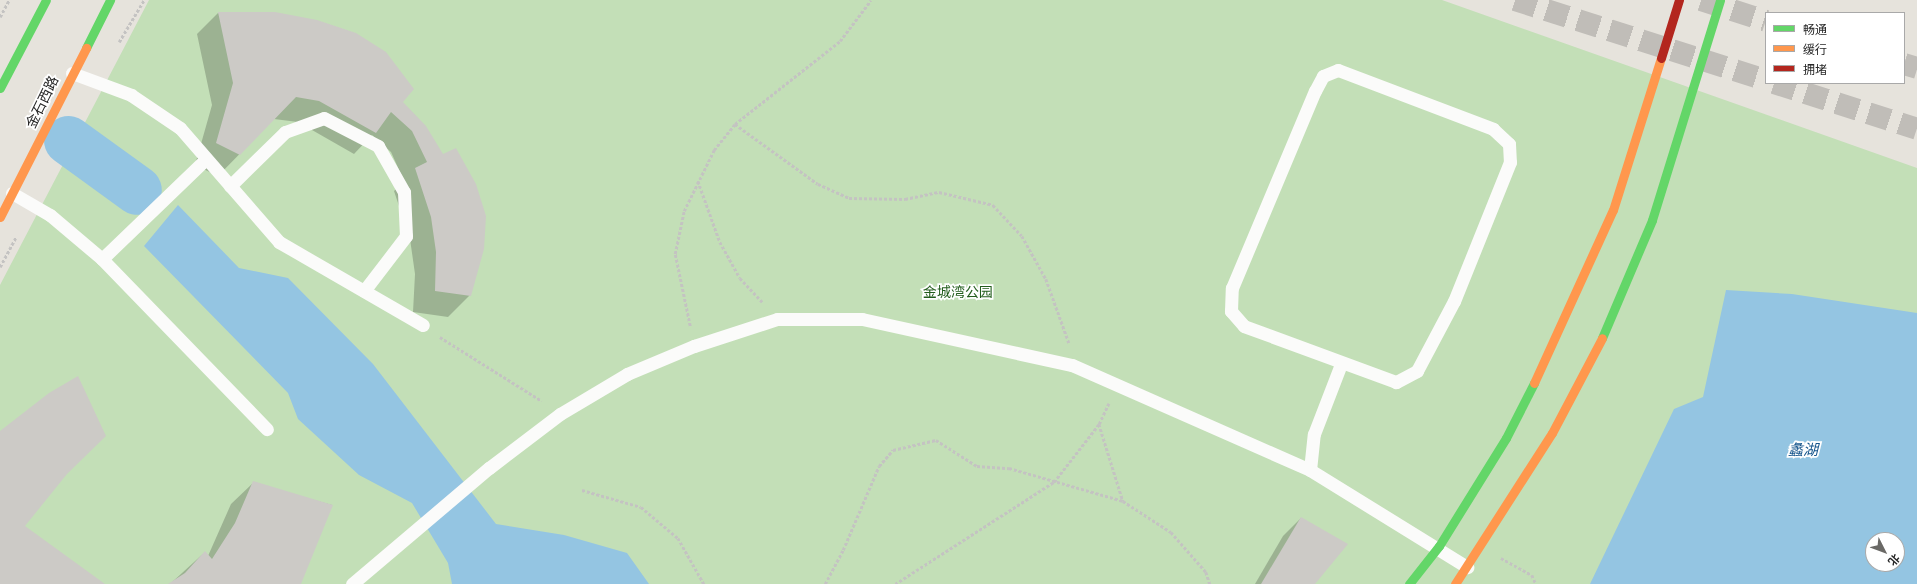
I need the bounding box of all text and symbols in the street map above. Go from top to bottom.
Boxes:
legend [1765,12,1905,84]
text: 畅通 [1803,23,1827,37]
text: 缓行 [1803,43,1827,57]
text: 拥堵 [1803,63,1827,77]
street label: 金石西路 [22,73,62,131]
park label: 金城湾公园 [923,284,993,300]
water label: 蠡湖 [1788,442,1818,460]
north arrow [1865,532,1905,572]
text: 北 [1885,551,1902,568]

